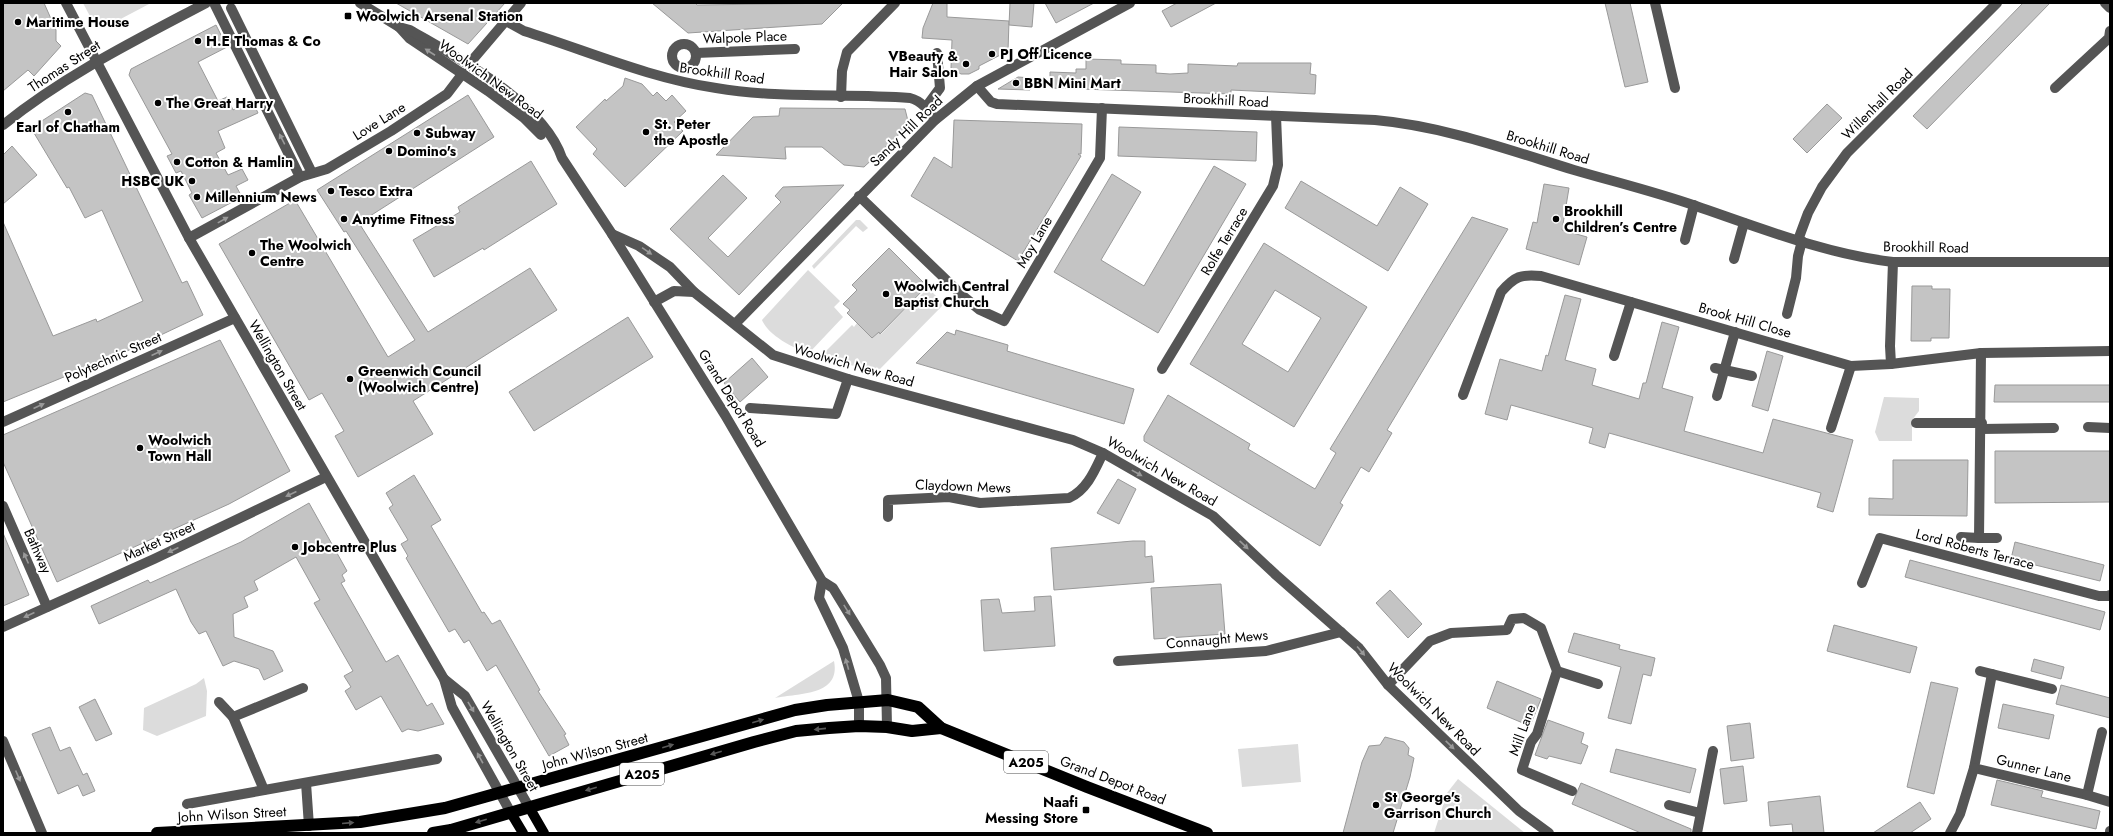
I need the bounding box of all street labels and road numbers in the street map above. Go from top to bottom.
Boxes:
street label: Walpole Place [703,26,787,48]
street label: Woolwich New Road [435,34,547,124]
street label: Thomas Street [24,35,105,97]
street label: Brookhill Road [678,57,766,89]
street label: Willenhall Road [1837,64,1917,144]
street label: Brookhill Road [1183,88,1269,112]
street label: Sandy Hill Road [865,91,947,171]
street label: Love Lane [349,97,409,145]
street label: Brookhill Road [1504,125,1592,169]
street label: Rolfe Terrace [1196,203,1252,279]
street label: Moy Lane [1011,212,1057,272]
street label: Brookhill Road [1883,236,1969,258]
street label: Brook Hill Close [1696,297,1794,343]
street label: Wellington Street [244,316,312,414]
street label: Polytechnic Street [61,326,165,387]
street label: Woolwich New Road [791,338,917,392]
street label: Grand Depot Road [694,345,770,451]
street label: Woolwich New Road [1103,431,1221,511]
street label: Claydown Mews [915,474,1011,498]
street label: Market Street [120,515,199,566]
street label: Lord Roberts Terrace [1913,524,2037,574]
street label: Bathway [19,525,57,578]
street label: Connaught Mews [1165,625,1269,653]
street label: Woolwich New Road [1383,658,1485,760]
street label: Wellington Street [476,697,544,795]
street label: Mill Lane [1504,702,1540,758]
street label: John Wilson Street [538,727,651,775]
street label: Gunner Lane [1994,749,2074,787]
road number: A205 [1004,751,1048,773]
street label: Grand Depot Road [1057,751,1169,809]
road number: A205 [620,763,664,785]
street label: John Wilson Street [175,801,288,827]

